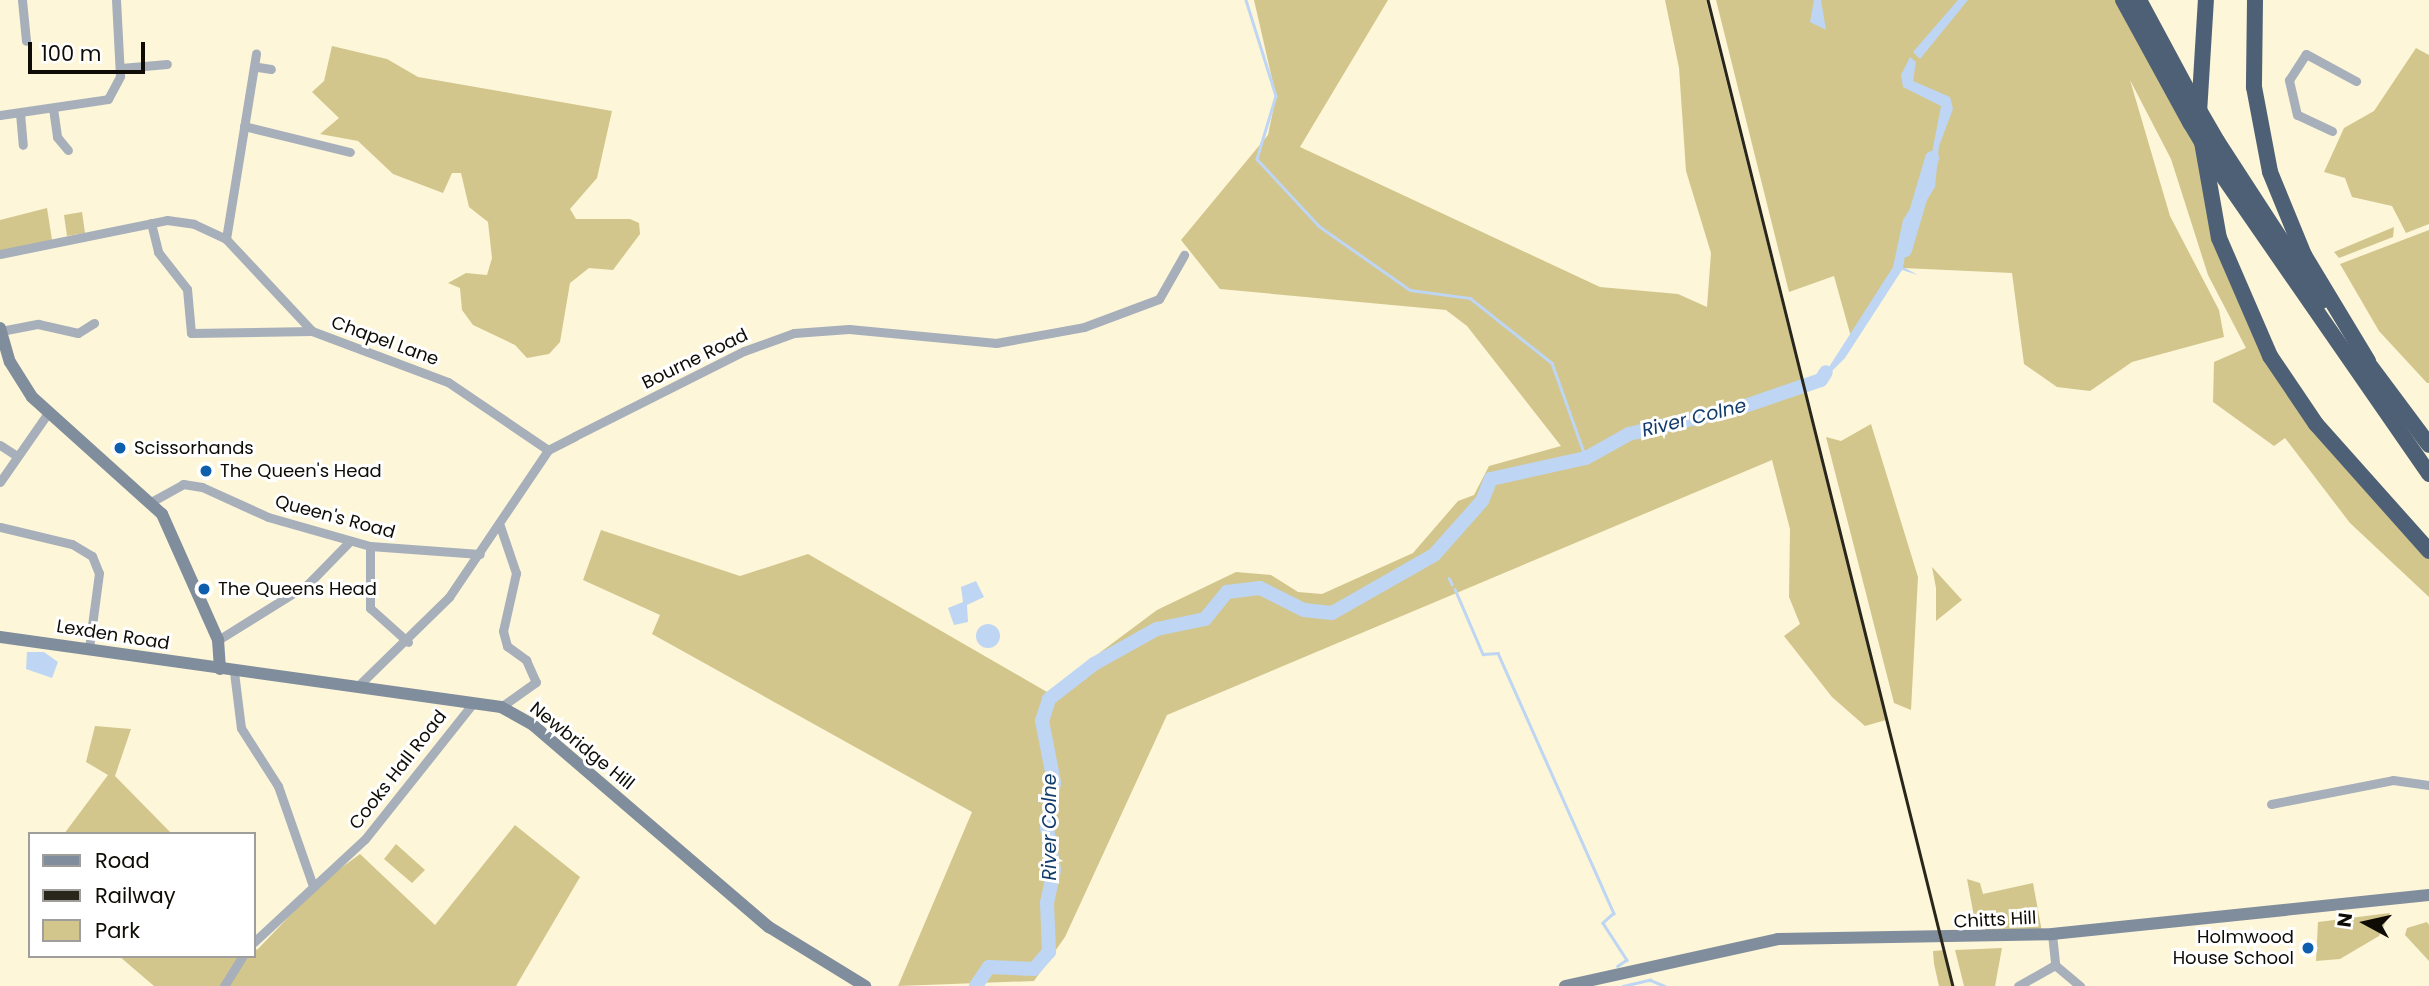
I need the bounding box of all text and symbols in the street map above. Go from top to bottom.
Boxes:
scale bar [32,28,149,72]
text: 100 m [41,39,101,68]
street label: Chapel Lane [328,312,442,370]
street label: Bourne Road [639,324,751,394]
water label: River Colne [1639,394,1749,442]
place label: Scissorhands [134,437,254,459]
marker: Scissorhands [112,440,128,456]
place label: The Queen's Head [220,460,382,482]
marker: The Queen's Head [198,463,214,479]
street label: Queen's Road [273,491,397,543]
place label: The Queens Head [218,578,377,600]
marker: The Queens Head [196,581,212,597]
street label: Lexden Road [55,615,171,655]
street label: Newbridge Hill [525,697,639,795]
street label: Cooks Hall Road [345,706,451,834]
water label: River Colne [1039,774,1061,880]
legend [28,832,256,958]
text: Road [95,846,150,875]
text: Railway [95,881,176,910]
north arrow [2331,888,2401,958]
street label: Chitts Hill [1953,907,2037,933]
text: N [2330,911,2359,929]
text: Park [95,916,140,945]
place label: Holmwood House School [2173,927,2294,970]
marker: Holmwood House School [2300,940,2316,956]

